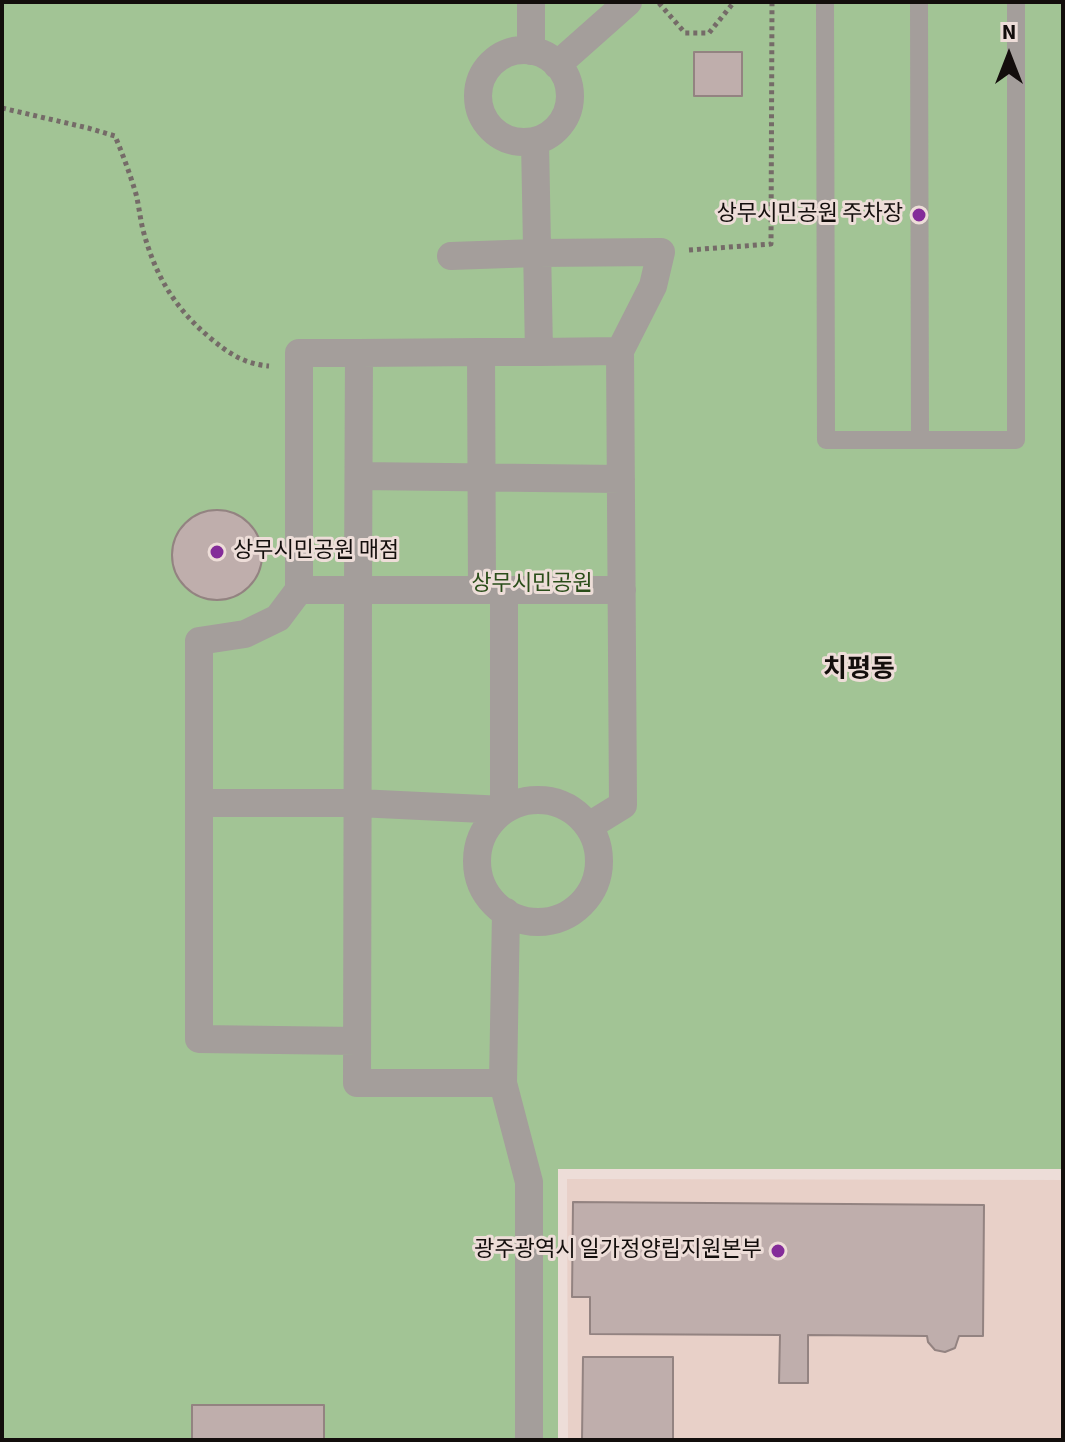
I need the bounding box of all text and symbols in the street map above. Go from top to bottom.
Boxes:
north arrow [969,16,1049,96]
text: N [1002,16,1016,48]
place label: 상무시민공원 주차장 [716,202,903,228]
marker: 상무시민공원 주차장 [910,206,928,224]
place label: 상무시민공원 매점 [233,539,399,565]
marker: 상무시민공원 매점 [208,543,226,561]
park label: 상무시민공원 [471,572,593,598]
district label: 치평동 [823,655,895,687]
place label: 광주광역시 일가정양립지원본부 [474,1238,762,1264]
marker: 광주광역시 일가정양립지원본부 [769,1242,787,1260]

